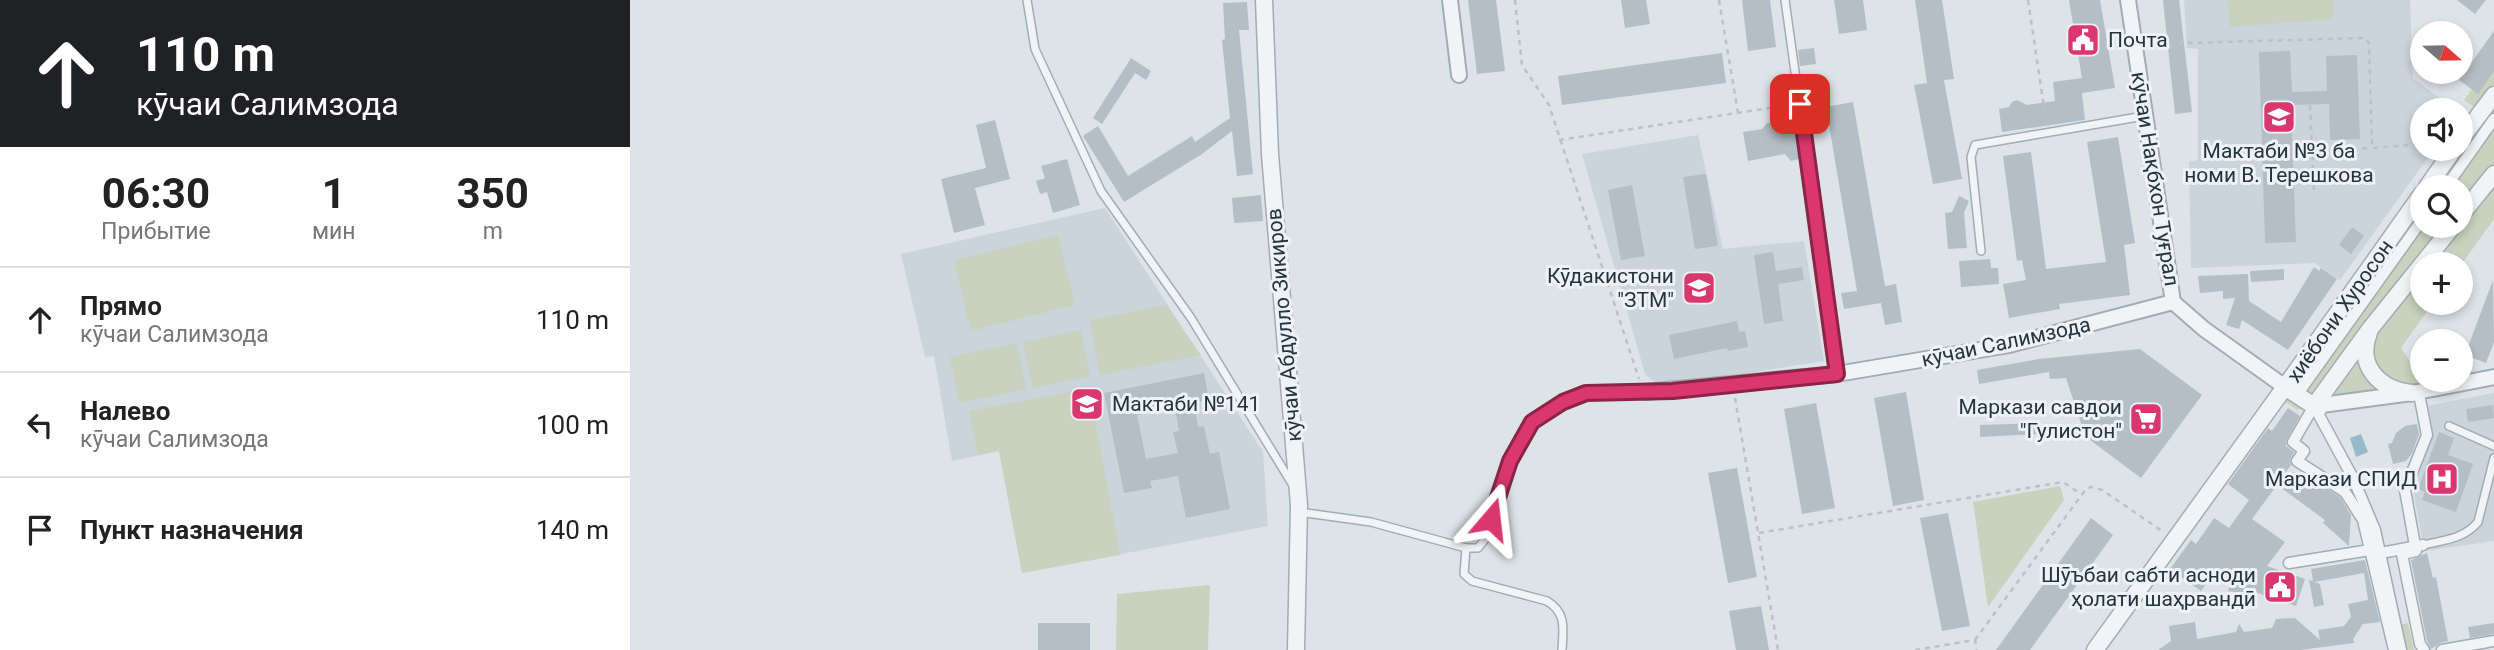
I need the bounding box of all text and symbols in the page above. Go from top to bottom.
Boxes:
public building icon: Почта [2064,21,2102,59]
north arrow [2410,21,2473,84]
map controls [2410,21,2473,392]
text: 110 m [136,26,275,83]
icon: ahead [21,28,112,119]
place label: Почта [2108,28,2168,52]
street label: кӯчаи Нақбхон Туғрал [2126,70,2184,288]
pin [1770,74,1830,134]
text: кӯчаи Салимзода [136,85,399,123]
icon: arrive [1781,85,1819,123]
school or university icon: Мактаби №3 ба номи В. Терешкова [2260,98,2298,136]
button: sound [2410,98,2473,161]
place label: Мактаби №3 ба номи В. Терешкова [2184,139,2374,187]
text: 06:30 [102,169,210,218]
text: 1 [322,169,346,218]
text: 350 [457,169,529,218]
button: search [2410,175,2473,238]
street label: кӯчаи Абдулло Зикиров [1262,207,1306,443]
text: Прибытие [101,218,211,245]
text: мин [312,218,356,245]
text: m [483,218,503,245]
street label: хиёбони Хуросон [2282,235,2398,387]
button: + [2410,252,2473,315]
place label: Кӯдакистони "ЗТМ" [1547,264,1674,312]
school or university icon: Кӯдакистони "ЗТМ" [1680,269,1718,307]
text: Прямо [80,291,162,321]
icon: ahead [21,301,59,339]
text: 110 m [536,305,609,335]
street label: кӯчаи Салимзода [1919,312,2093,372]
text: кӯчаи Салимзода [80,321,269,348]
button: − [2410,329,2473,392]
school or university icon: Мактаби №141 [1068,385,1106,423]
place label: Мактаби №141 [1112,392,1260,416]
place label: Маркази савдои "Гулистон" [1958,395,2122,443]
text: Налево [80,396,170,426]
supermarket icon: Маркази савдои "Гулистон" [2127,400,2165,438]
icon: left [21,406,59,444]
text: 100 m [536,410,609,440]
text: кӯчаи Салимзода [80,426,269,453]
hospital icon: Маркази СПИД [2423,460,2461,498]
place label: Маркази СПИД [2265,467,2417,491]
position arrow [1454,482,1528,556]
icon: arrive [21,511,59,549]
text: Пункт назначения [80,515,304,545]
text: 140 m [536,515,609,545]
place label: Шӯъбаи сабти асноди ҳолати шаҳрвандӣ [2041,563,2256,611]
public building icon: Шӯъбаи сабти асноди ҳолати шаҳрвандӣ [2261,568,2299,606]

